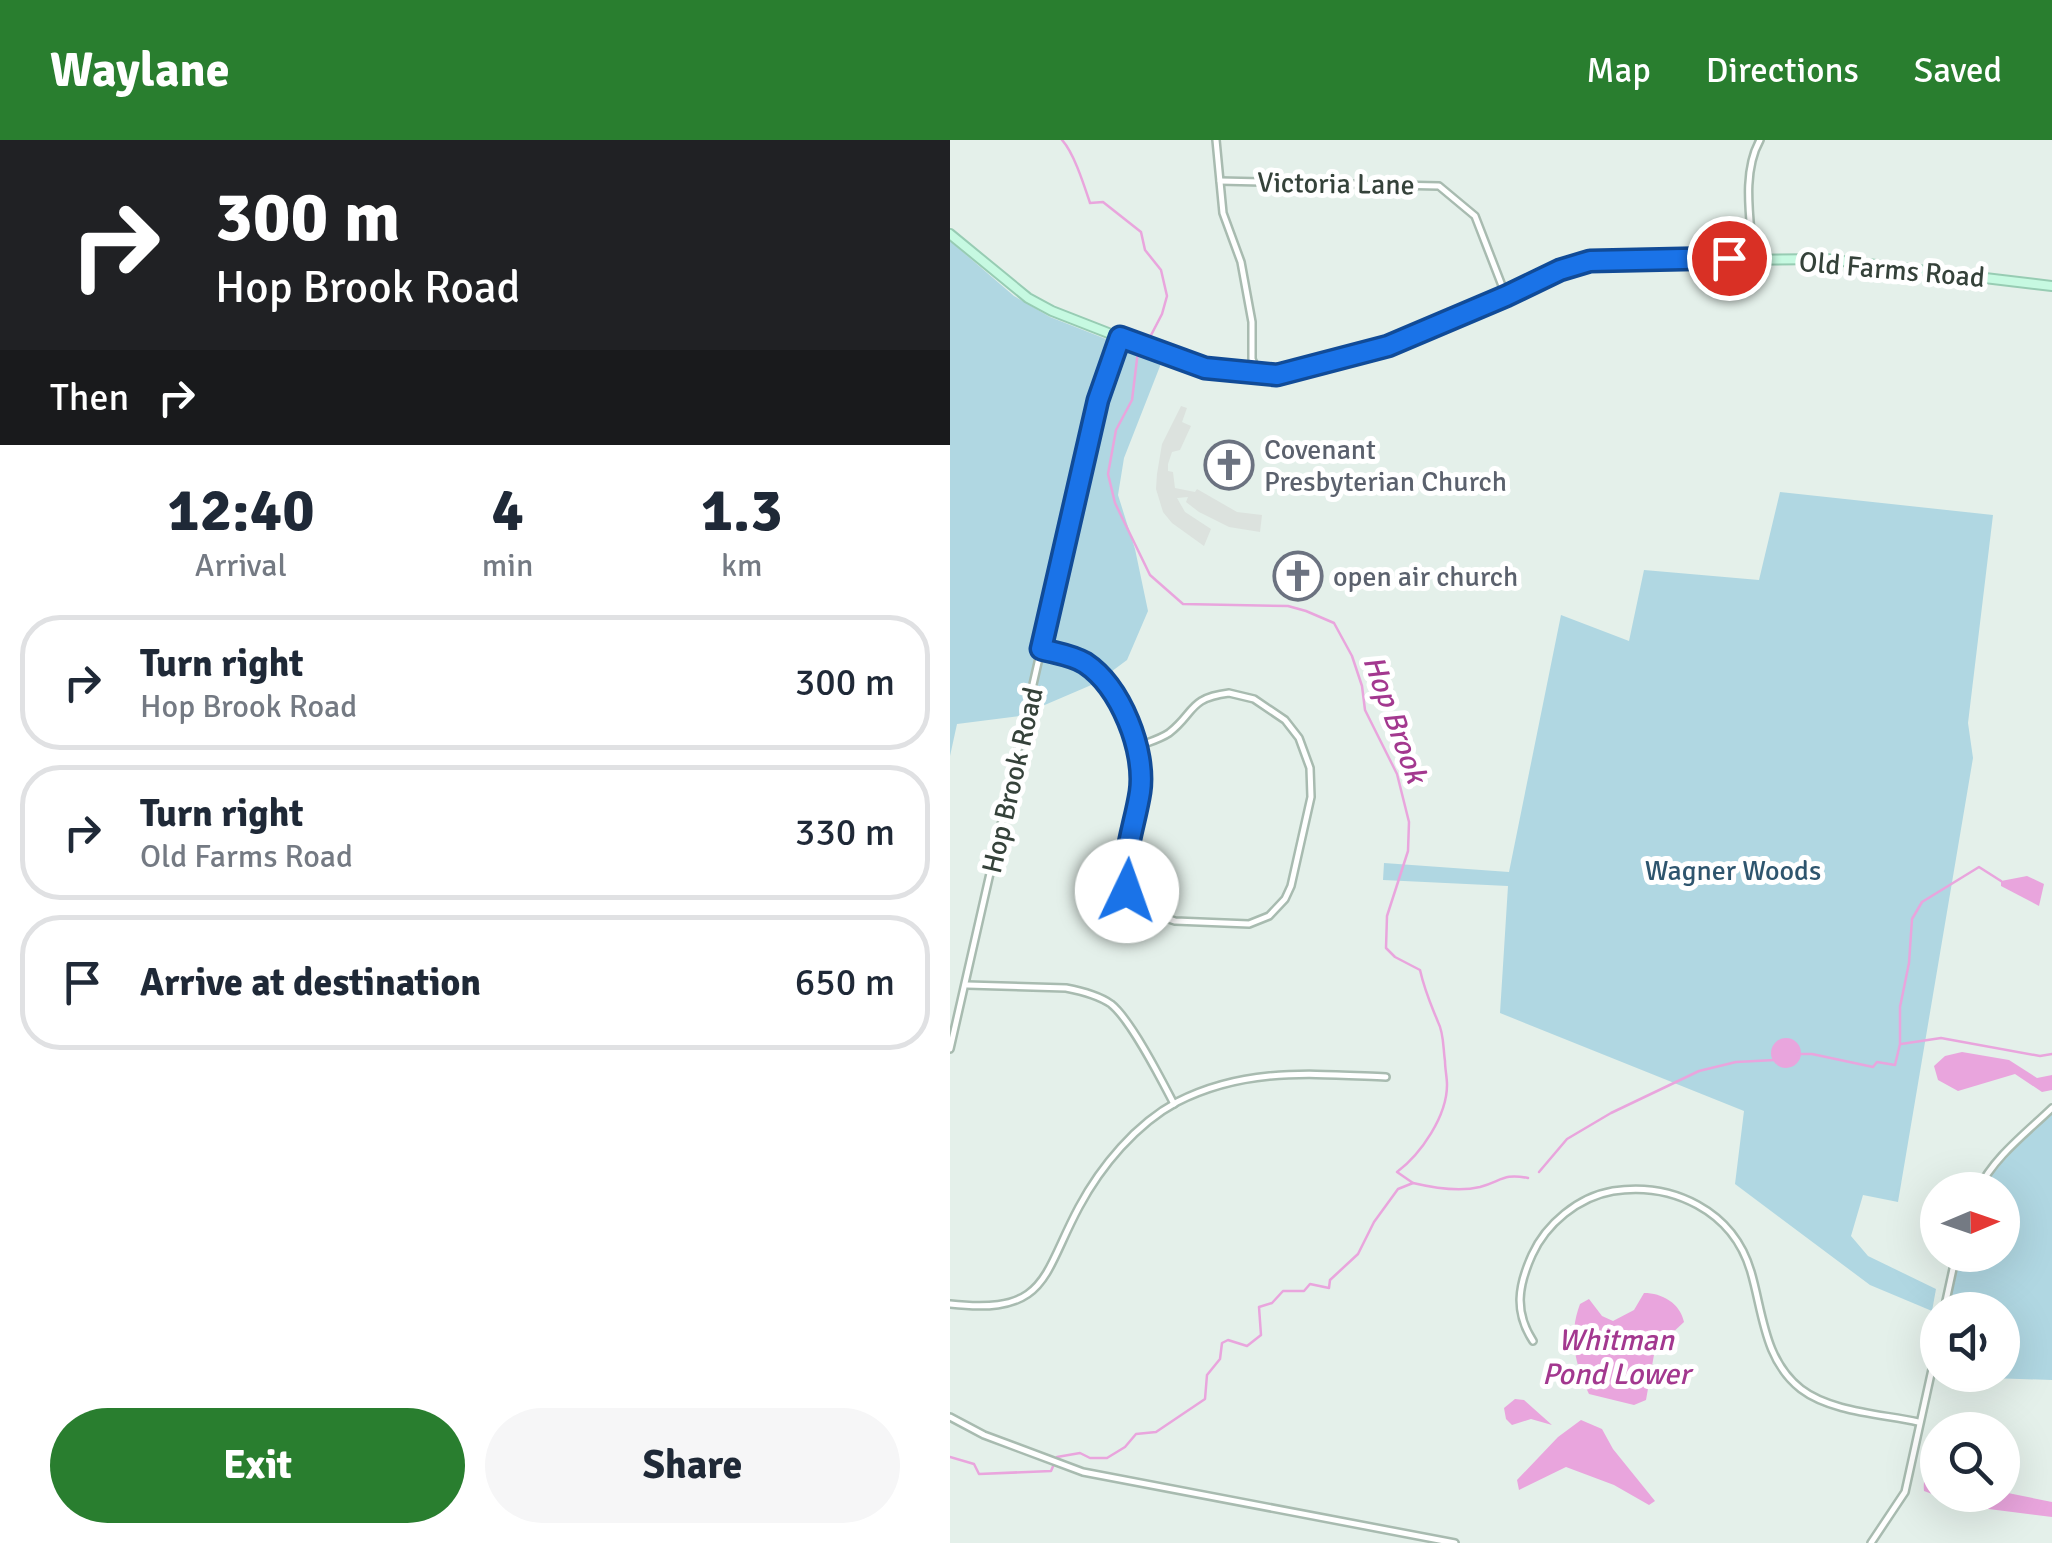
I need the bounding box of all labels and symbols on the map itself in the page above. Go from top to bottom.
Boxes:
street label: Victoria Lane [1257,166,1415,202]
pin [1687,216,1772,301]
street label: Old Farms Road [1798,245,1986,295]
place label: Covenant Presbyterian Church [1264,433,1507,499]
church icon: Covenant Presbyterian Church [1203,439,1255,491]
church icon: open air church [1272,550,1324,602]
place label: open air church [1333,560,1518,594]
water label: Hop Brook [1354,650,1436,791]
street label: Hop Brook Road [975,684,1051,877]
position arrow [1075,839,1179,943]
park label: Wagner Woods [1645,854,1821,888]
north arrow [1920,1172,2020,1272]
water label: Whitman Pond Lower [1542,1322,1694,1393]

